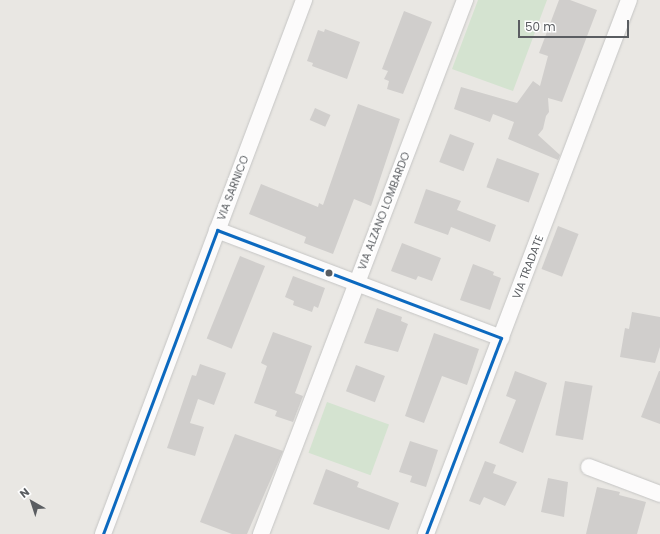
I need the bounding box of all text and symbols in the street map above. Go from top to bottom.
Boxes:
scale bar [520,12,631,38]
text: 50 m [525,18,556,35]
street label: VIA ALZANO LOMBARDO [355,150,413,272]
street label: VIA SARNICO [215,154,251,222]
street label: VIA TRADATE [510,233,546,301]
unlabelled marker [324,268,334,278]
north arrow [12,482,52,522]
text: N [16,484,33,501]

